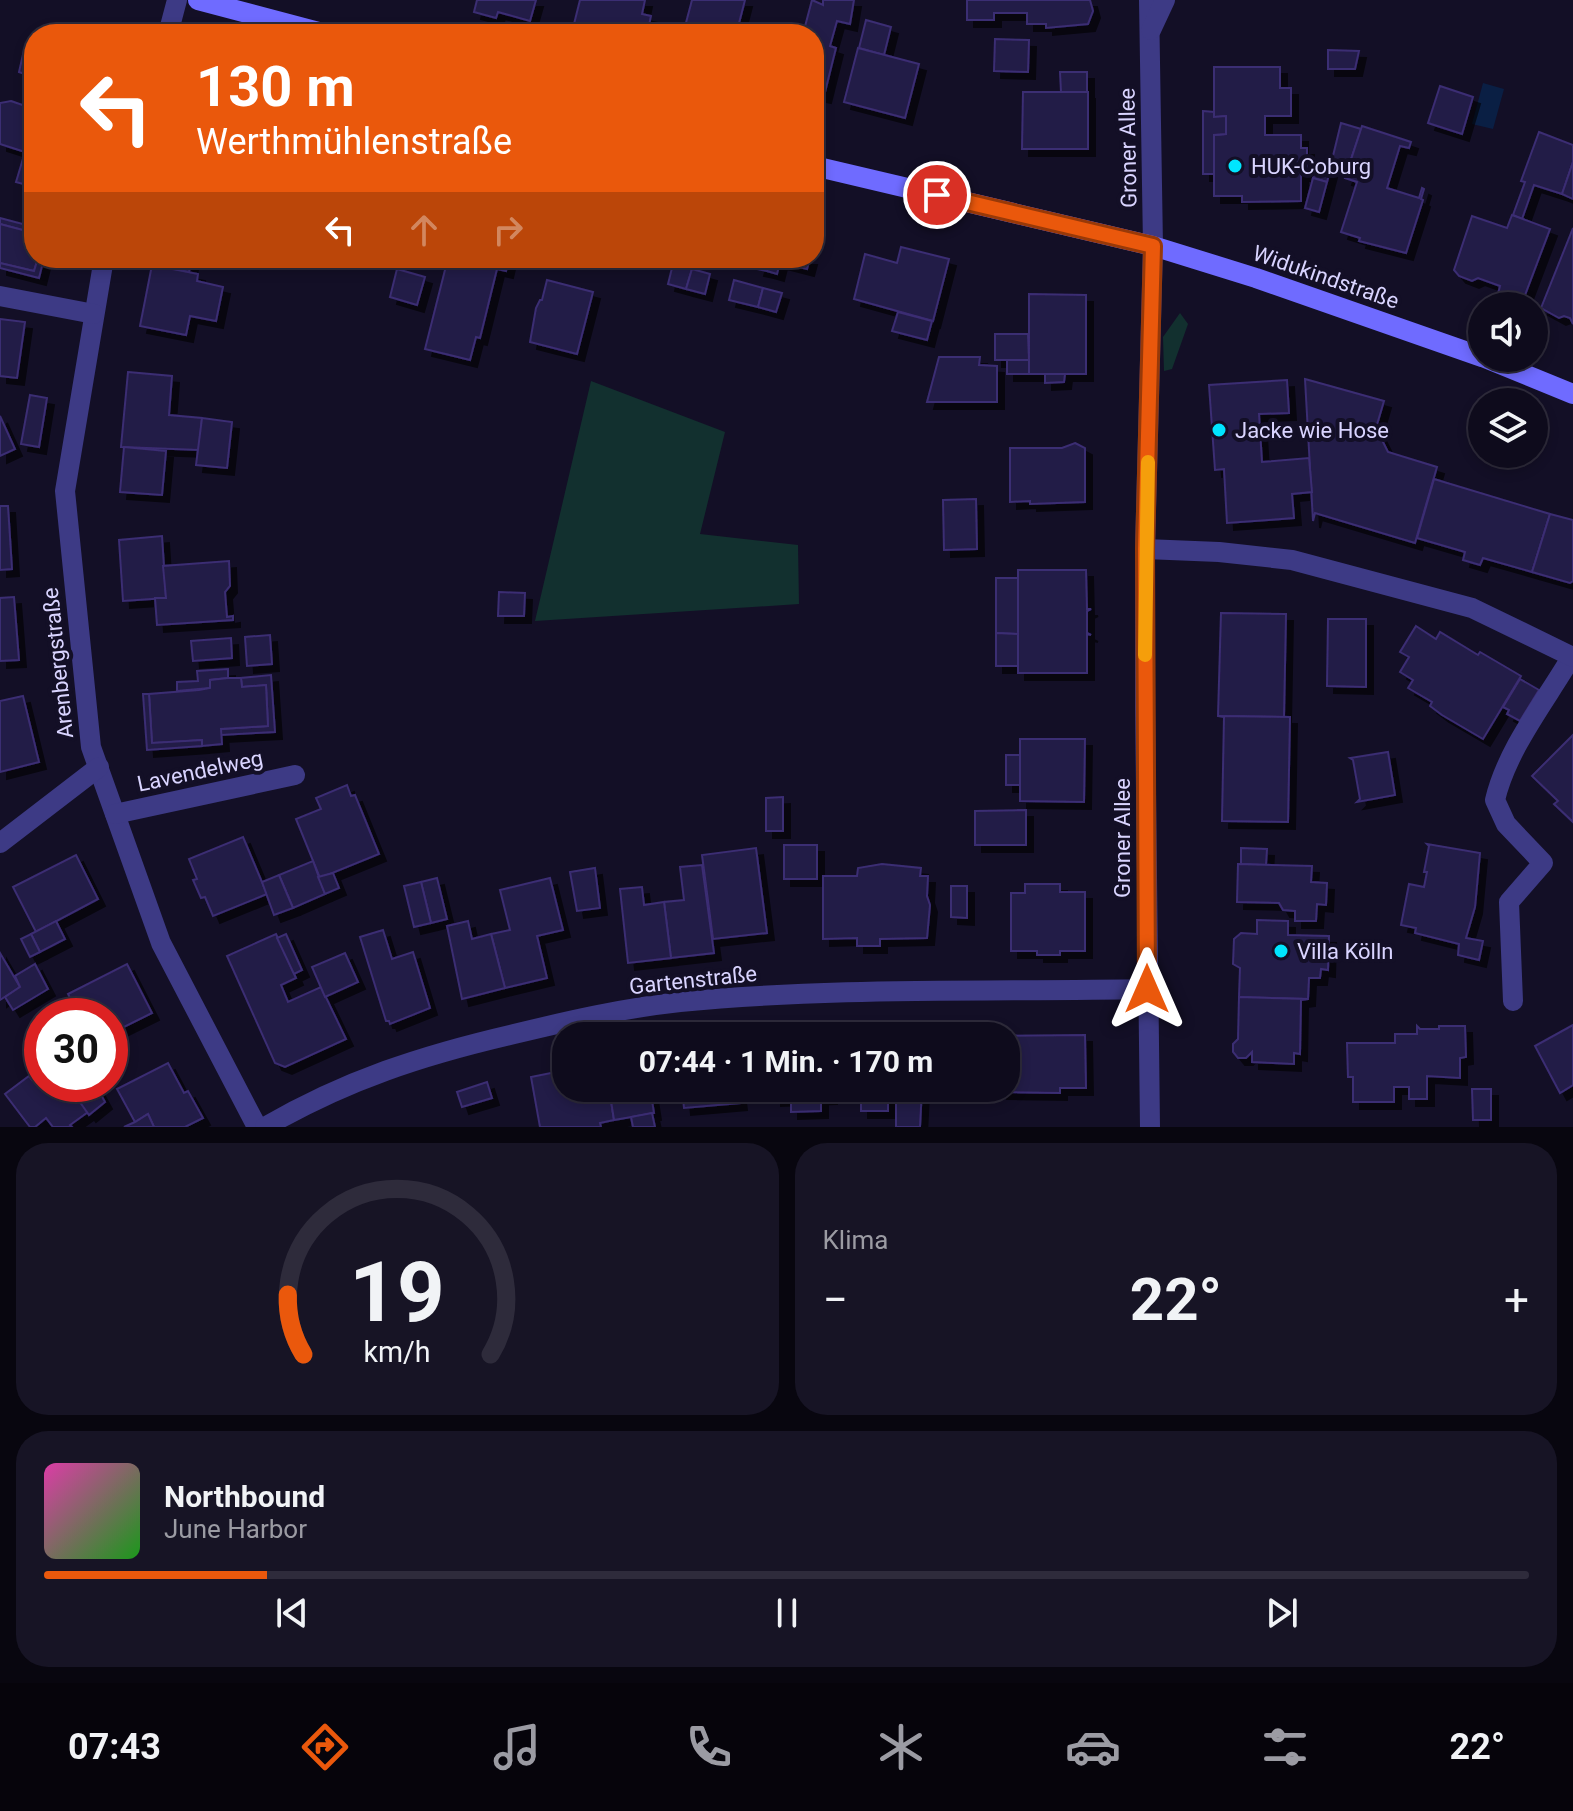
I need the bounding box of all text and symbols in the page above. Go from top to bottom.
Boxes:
text: 130 m [196,54,355,120]
icon: left [64,56,168,160]
street label: Groner Allee [1114,88,1142,208]
text: Werthmühlenstraße [196,121,512,163]
place label: HUK-Coburg [1251,154,1371,179]
marker: HUK-Coburg [1226,157,1244,175]
pin [903,161,971,229]
icon: arrive [915,173,959,217]
icon: left [318,208,362,252]
icon: ahead [402,208,446,252]
icon: right [486,208,530,252]
street label: Widukindstraße [1250,240,1402,314]
map controls [1468,292,1548,468]
button: sound [1468,292,1548,372]
button: layers [1468,388,1548,468]
place label: Jacke wie Hose [1235,418,1389,443]
marker: Jacke wie Hose [1210,421,1228,439]
street label: Arenbergstraße [38,586,78,740]
street label: Lavendelweg [135,745,265,797]
street label: Groner Allee [1110,778,1135,898]
place label: Villa Kölln [1297,939,1393,964]
marker: Villa Kölln [1272,942,1290,960]
position arrow [1105,947,1189,1031]
street label: Gartenstraße [628,961,758,999]
speed limit sign: 30 [24,998,128,1102]
text: 07:44 · 1 Min. · 170 m [639,1044,933,1079]
text: Klima [823,1225,888,1255]
text: 19 [350,1244,445,1341]
text: 22° [1130,1264,1222,1335]
text: − [823,1274,848,1326]
text: + [1504,1274,1529,1326]
text: km/h [364,1335,431,1369]
text: Northbound [164,1479,325,1514]
text: June Harbor [164,1514,307,1544]
icon: previous [270,1591,314,1635]
icon: pause [765,1591,809,1635]
icon: next [1260,1591,1304,1635]
icon: directions [297,1719,353,1775]
icon: music [489,1719,545,1775]
icon: phone [681,1719,737,1775]
icon: climate [873,1719,929,1775]
icon: car [1065,1719,1121,1775]
icon: filters [1257,1719,1313,1775]
text: 07:43 [68,1726,161,1768]
text: 22° [1450,1726,1505,1768]

